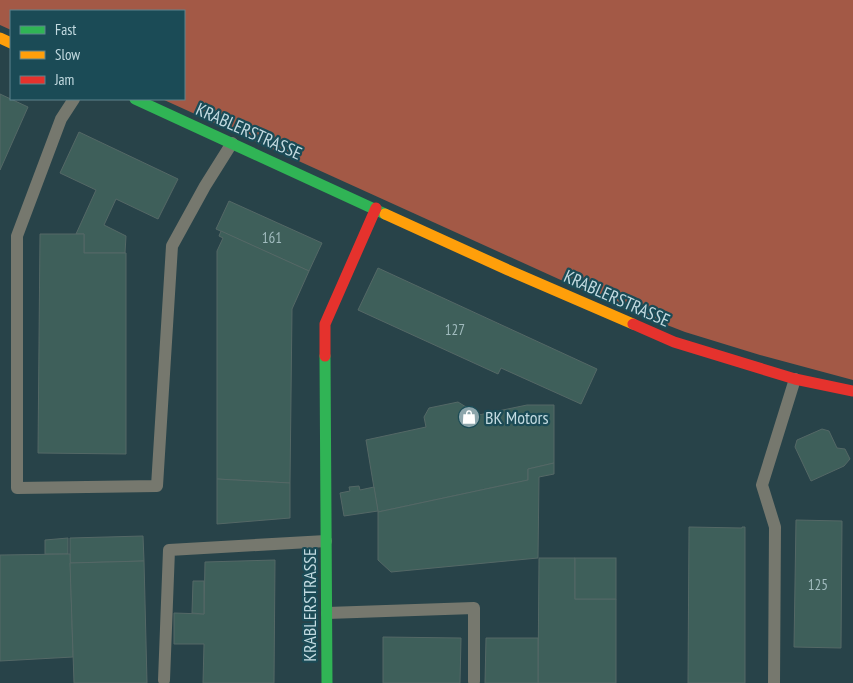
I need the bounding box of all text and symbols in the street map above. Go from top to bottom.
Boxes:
legend [10,10,185,100]
text: Fast [55,20,76,39]
text: Slow [55,45,80,64]
text: Jam [54,70,74,89]
street label: KRABLERSTRASSE [192,97,306,165]
house number: 161 [262,228,282,247]
street label: KRABLERSTRASSE [560,264,674,332]
house number: 127 [445,320,465,339]
shop icon: BK Motors [457,405,481,429]
place label: BK Motors [485,406,549,429]
street label: KRABLERSTRASSE [298,548,321,662]
house number: 125 [808,575,828,594]

